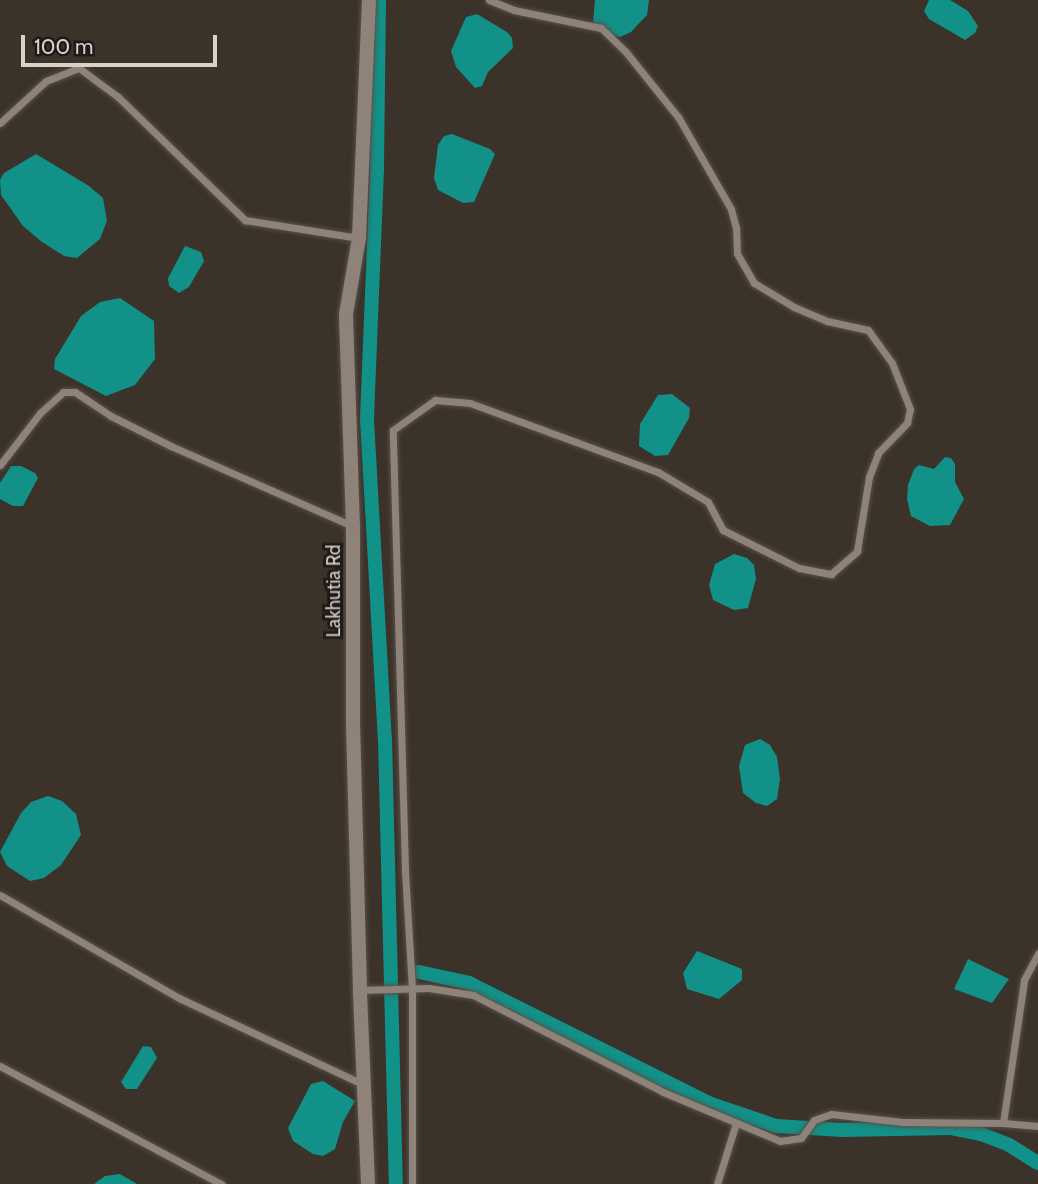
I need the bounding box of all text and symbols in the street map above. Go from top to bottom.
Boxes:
scale bar [24,21,220,65]
text: 100 m [34,34,93,59]
street label: Lakhutia Rd [323,545,345,637]

